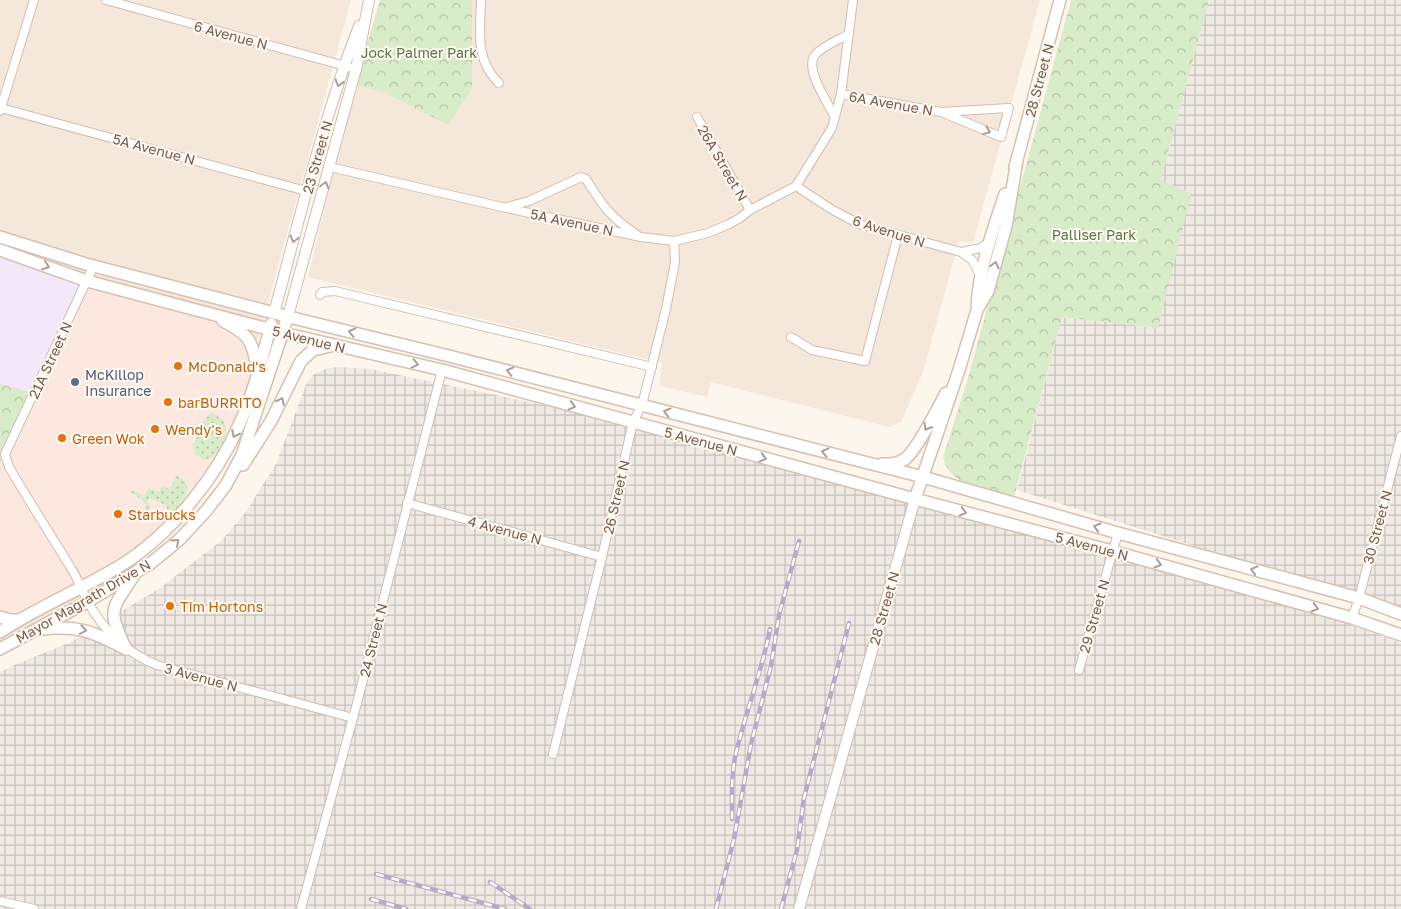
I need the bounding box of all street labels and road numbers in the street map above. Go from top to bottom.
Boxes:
street label: 6 Avenue N [192,17,270,53]
street label: 28 Street N [1021,41,1057,119]
street label: 6A Avenue N [848,87,934,119]
street label: 23 Street N [298,118,336,196]
street label: 26A Street N [694,122,752,204]
street label: 5A Avenue N [111,130,197,168]
street label: 5A Avenue N [529,205,615,239]
street label: 6 Avenue N [850,211,928,251]
street label: 21A Street N [25,319,75,401]
street label: 5 Avenue N [270,322,348,356]
street label: 5 Avenue N [662,423,740,459]
street label: 26 Street N [599,458,633,536]
street label: 30 Street N [1359,488,1395,566]
street label: 4 Avenue N [466,512,544,548]
street label: 5 Avenue N [1053,528,1131,564]
street label: Mayor Magrath Drive N [13,555,153,647]
street label: 28 Street N [865,569,903,647]
street label: 29 Street N [1075,577,1113,655]
street label: 24 Street N [356,601,390,679]
street label: 3 Avenue N [162,659,240,695]

